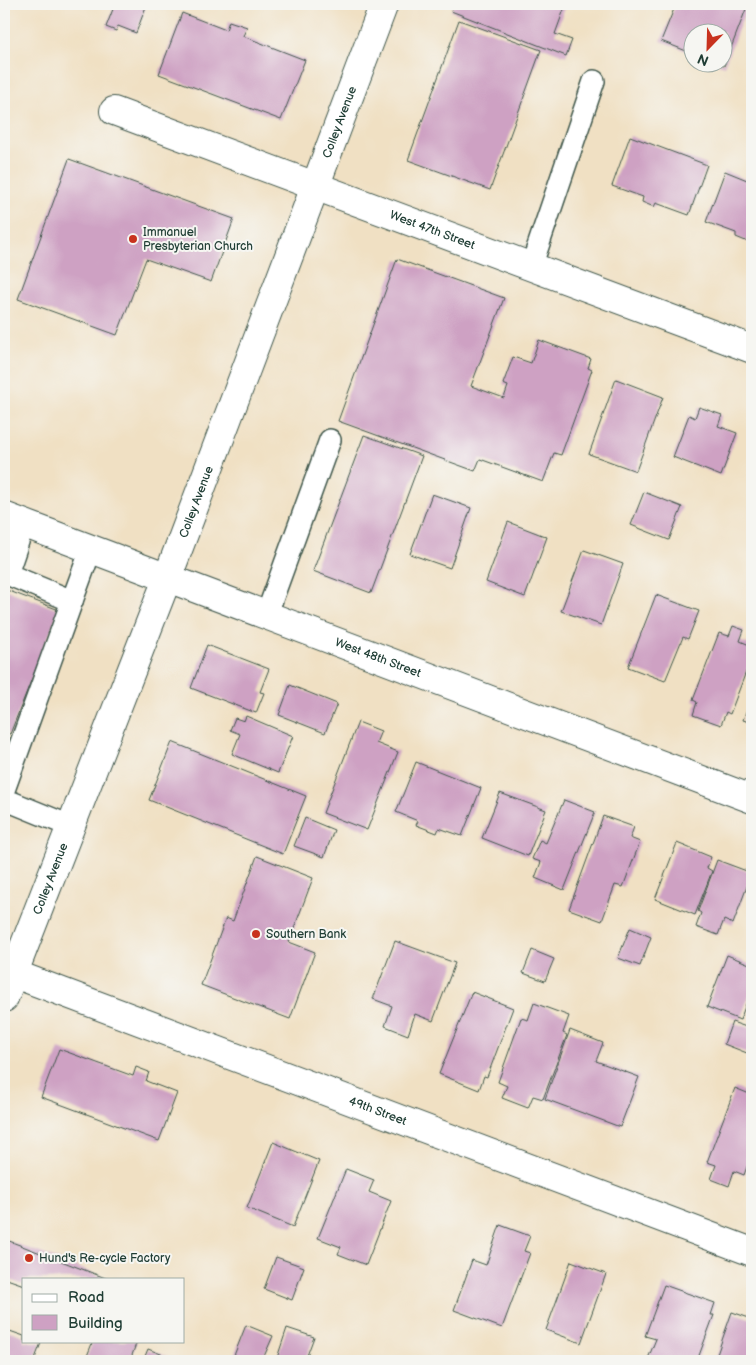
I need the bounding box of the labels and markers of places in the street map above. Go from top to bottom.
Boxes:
place label: Immanuel Presbyterian Church [143,225,253,254]
marker: Immanuel Presbyterian Church [127,233,139,245]
place label: Southern Bank [266,927,346,942]
marker: Southern Bank [250,928,262,940]
place label: Hund's Re-cycle Factory [39,1251,171,1266]
marker: Hund's Re-cycle Factory [23,1252,35,1264]

